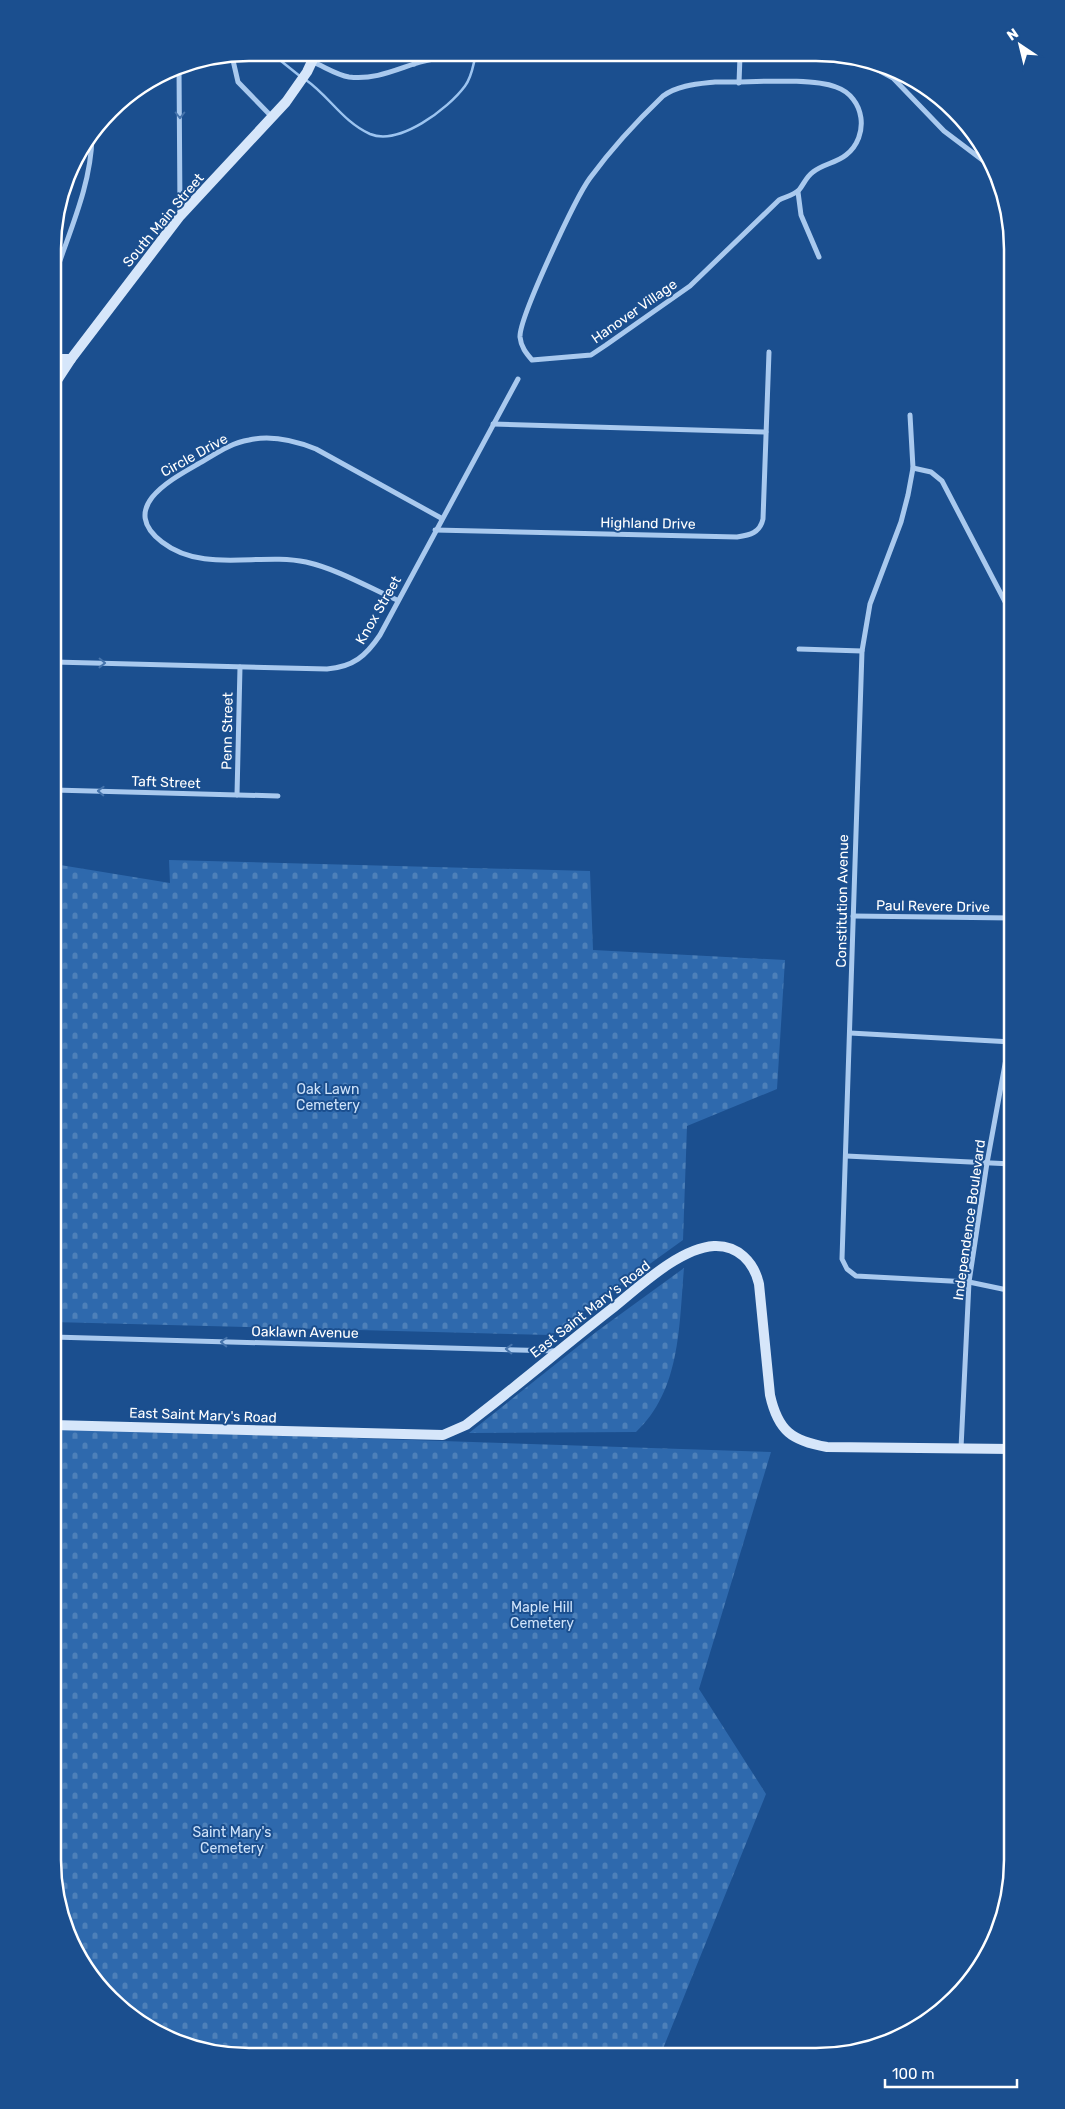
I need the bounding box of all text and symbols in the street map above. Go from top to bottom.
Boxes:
north arrow [995,20,1045,70]
text: N [1004,25,1022,45]
one-way arrow [174,111,185,119]
street label: South Main Street [119,170,208,271]
street label: Hanover Village [588,276,680,347]
street label: Circle Drive [158,430,231,481]
street label: Highland Drive [600,514,696,533]
street label: Knox Street [352,573,405,647]
one-way arrow [99,658,107,669]
street label: Penn Street [218,692,237,770]
street label: Taft Street [131,773,201,792]
one-way arrow [97,786,104,796]
street label: Constitution Avenue [833,834,852,968]
street label: Paul Revere Drive [876,897,990,916]
park label: Oak Lawn Cemetery [296,1081,360,1114]
street label: Independence Boulevard [950,1139,989,1302]
street label: East Saint Mary's Road [527,1257,654,1362]
street label: Oaklawn Avenue [251,1323,359,1342]
one-way arrow [219,1336,227,1347]
one-way arrow [504,1344,512,1355]
street label: East Saint Mary's Road [129,1404,277,1427]
park label: Maple Hill Cemetery [510,1599,574,1632]
park label: Saint Mary's Cemetery [193,1824,271,1857]
scale bar [885,2056,1018,2088]
text: 100 m [892,2065,934,2083]

